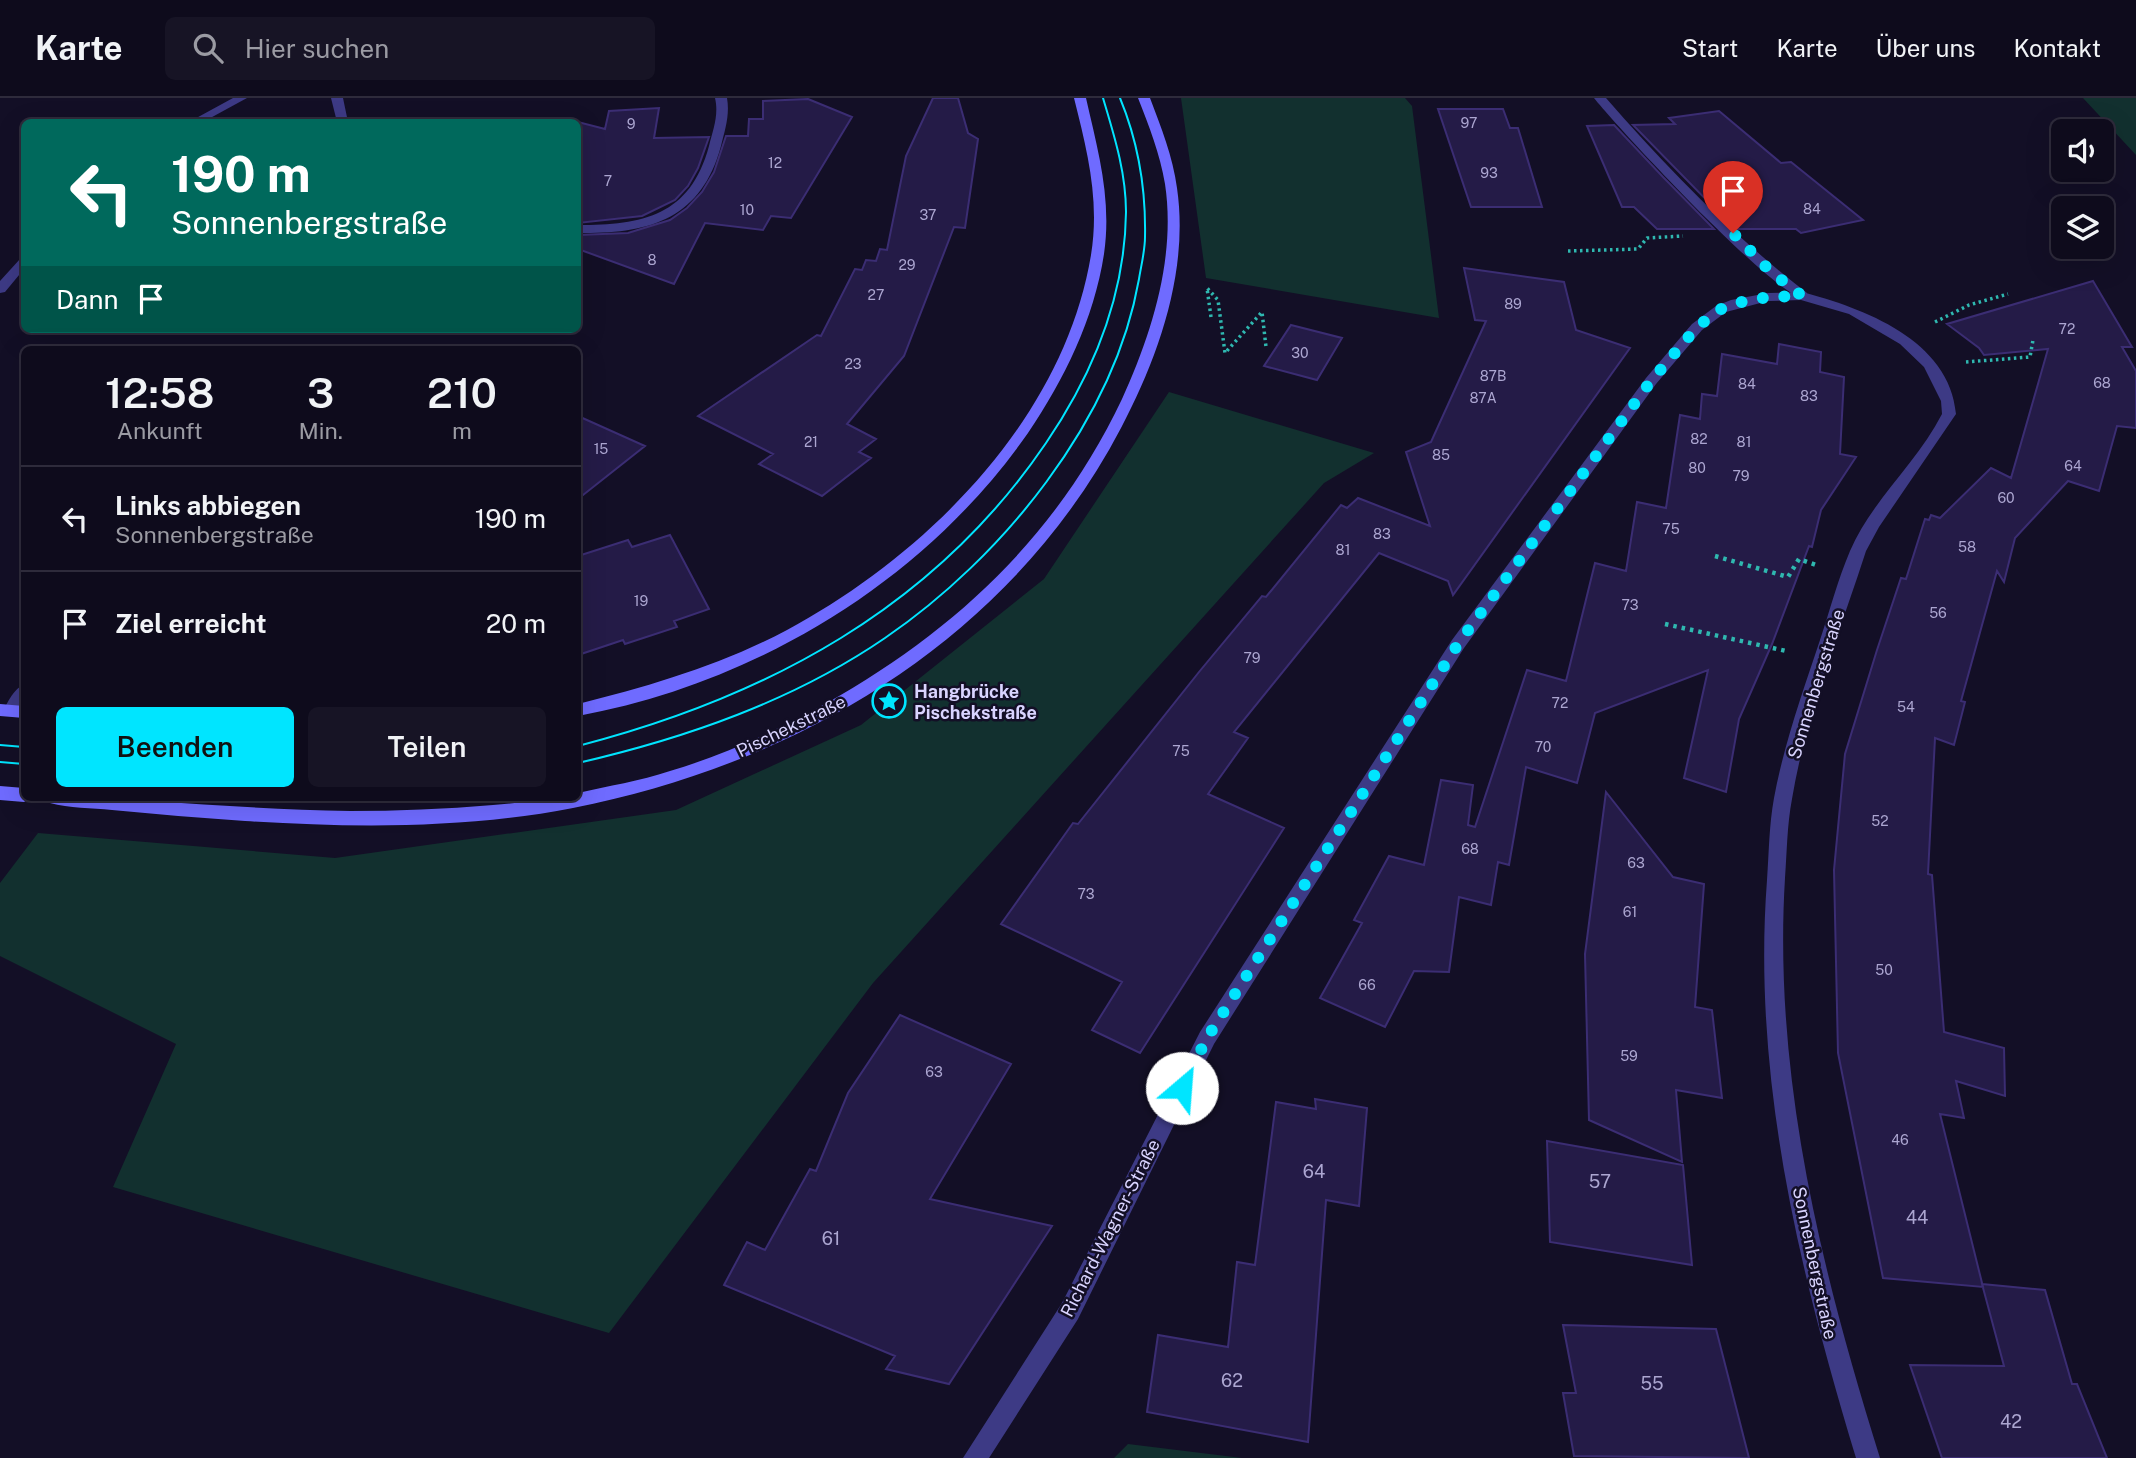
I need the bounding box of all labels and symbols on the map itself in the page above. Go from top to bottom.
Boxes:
house number: 97 [1461,115,1477,131]
house number: 9 [627,116,636,132]
house number: 12 [768,155,782,171]
pin [1703,161,1763,233]
house number: 93 [1480,165,1498,181]
house number: 7 [604,173,612,189]
house number: 84 [1803,201,1821,217]
house number: 10 [740,202,754,218]
house number: 37 [920,207,936,223]
house number: 8 [647,252,657,268]
house number: 29 [898,257,916,273]
house number: 27 [868,287,884,303]
house number: 89 [1504,296,1522,312]
house number: 72 [2059,321,2075,337]
house number: 30 [1291,345,1309,361]
house number: 23 [844,356,862,372]
house number: 87B [1480,368,1506,384]
house number: 68 [2093,375,2111,391]
house number: 84 [1738,376,1756,392]
house number: 83 [1800,388,1818,404]
house number: 87A [1469,390,1497,406]
house number: 82 [1690,431,1708,447]
house number: 21 [804,434,818,450]
house number: 81 [1737,434,1751,450]
house number: 15 [594,441,608,457]
house number: 85 [1432,447,1450,463]
house number: 64 [2064,458,2082,474]
house number: 80 [1688,460,1706,476]
house number: 79 [1733,468,1750,484]
house number: 60 [1997,490,2015,506]
house number: 75 [1662,521,1680,537]
house number: 83 [1373,526,1391,542]
house number: 58 [1958,539,1976,555]
house number: 81 [1336,542,1350,558]
house number: 19 [634,593,648,609]
house number: 73 [1622,597,1639,613]
house number: 56 [1929,605,1947,621]
street label: Sonnenbergstraße [1783,607,1849,761]
house number: 79 [1244,650,1261,666]
place label: Hangbrücke Pischekstraße [914,681,1037,723]
place icon: Hangbrücke Pischekstraße [870,682,908,720]
street label: Pischekstraße [733,691,849,761]
house number: 72 [1552,695,1568,711]
house number: 54 [1897,699,1915,715]
house number: 70 [1535,739,1551,755]
house number: 75 [1172,743,1190,759]
house number: 52 [1871,813,1889,829]
house number: 68 [1461,841,1479,857]
house number: 63 [1627,855,1645,871]
house number: 73 [1078,886,1095,902]
house number: 61 [1623,904,1637,920]
house number: 50 [1875,962,1893,978]
house number: 66 [1358,977,1376,993]
house number: 59 [1620,1048,1638,1064]
position arrow [1145,1051,1219,1125]
house number: 63 [925,1064,943,1080]
house number: 46 [1891,1132,1909,1148]
street label: Richard-Wagner-Straße [1056,1136,1164,1320]
house number: 64 [1303,1161,1325,1182]
house number: 57 [1589,1171,1611,1192]
street label: Sonnenbergstraße [1789,1185,1841,1341]
house number: 44 [1906,1207,1928,1228]
house number: 61 [822,1228,840,1249]
house number: 62 [1221,1370,1243,1391]
house number: 55 [1640,1373,1664,1394]
house number: 42 [2000,1411,2022,1432]

